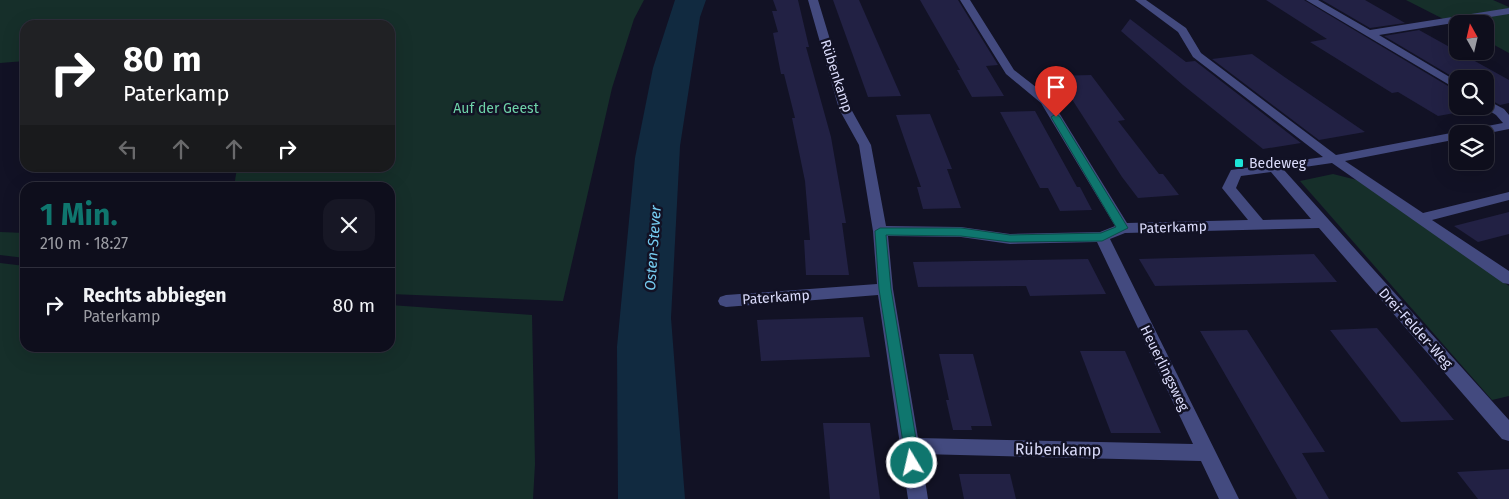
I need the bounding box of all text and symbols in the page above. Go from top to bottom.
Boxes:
north arrow [1449,15,1494,60]
map controls [1449,15,1494,170]
text: 80 m [123,38,202,80]
street label: Rübenkamp [817,38,856,115]
icon: right [40,40,105,105]
pin [1035,66,1077,117]
button: search [1449,70,1494,115]
icon: arrive [1042,73,1070,101]
text: Paterkamp [123,80,229,107]
park label: Auf der Geest [453,100,540,117]
button: layers [1449,125,1494,170]
icon: left [114,135,142,163]
icon: ahead [167,135,195,163]
icon: ahead [220,135,248,163]
icon: right [273,135,301,163]
place label: Bedeweg [1249,155,1307,172]
marker: Bedeweg [1233,157,1245,169]
text: 1 Min. [40,197,118,233]
button: close [323,199,375,251]
water label: Osten-Stever [641,203,665,291]
street label: Paterkamp [1139,218,1207,237]
text: 210 m · 18:27 [40,234,128,253]
text: Rechts abbiegen [83,284,226,307]
street label: Drei-Felder-Weg [1375,285,1457,373]
street label: Paterkamp [742,287,810,308]
icon: right [40,291,68,319]
text: 80 m [333,294,375,317]
text: Paterkamp [83,307,160,326]
street label: Heuerlingsweg [1136,323,1193,414]
position arrow [885,436,937,488]
street label: Rübenkamp [1015,439,1101,460]

